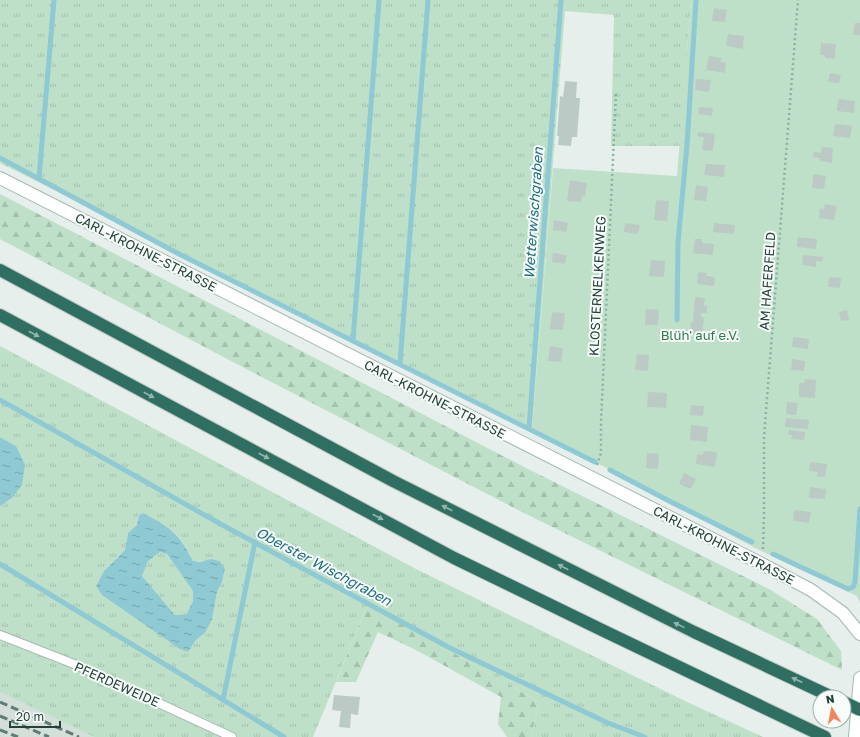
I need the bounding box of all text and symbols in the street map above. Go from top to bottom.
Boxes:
water label: Wetterwischgraben [520,145,546,279]
street label: CARL-KROHNE-STRASSE [73,209,220,295]
street label: KLOSTERNELKENWEG [585,216,609,356]
street label: AM HAFERFELD [756,231,778,331]
park label: Blüh' auf e.V. [661,327,739,343]
one-way arrow [29,330,40,337]
street label: CARL-KROHNE-STRASSE [362,356,509,442]
one-way arrow [143,392,155,398]
one-way arrow [258,453,270,460]
street label: CARL-KROHNE-STRASSE [651,502,798,588]
one-way arrow [441,505,453,512]
one-way arrow [373,514,384,521]
water label: Oberster Wischgraben [253,523,396,610]
one-way arrow [557,564,569,570]
one-way arrow [674,622,685,628]
street label: PFERDEWEIDE [72,658,162,710]
one-way arrow [791,677,803,684]
north arrow [812,689,852,729]
text: N [825,692,835,706]
scale bar [10,703,60,729]
text: 20 m [16,709,44,724]

